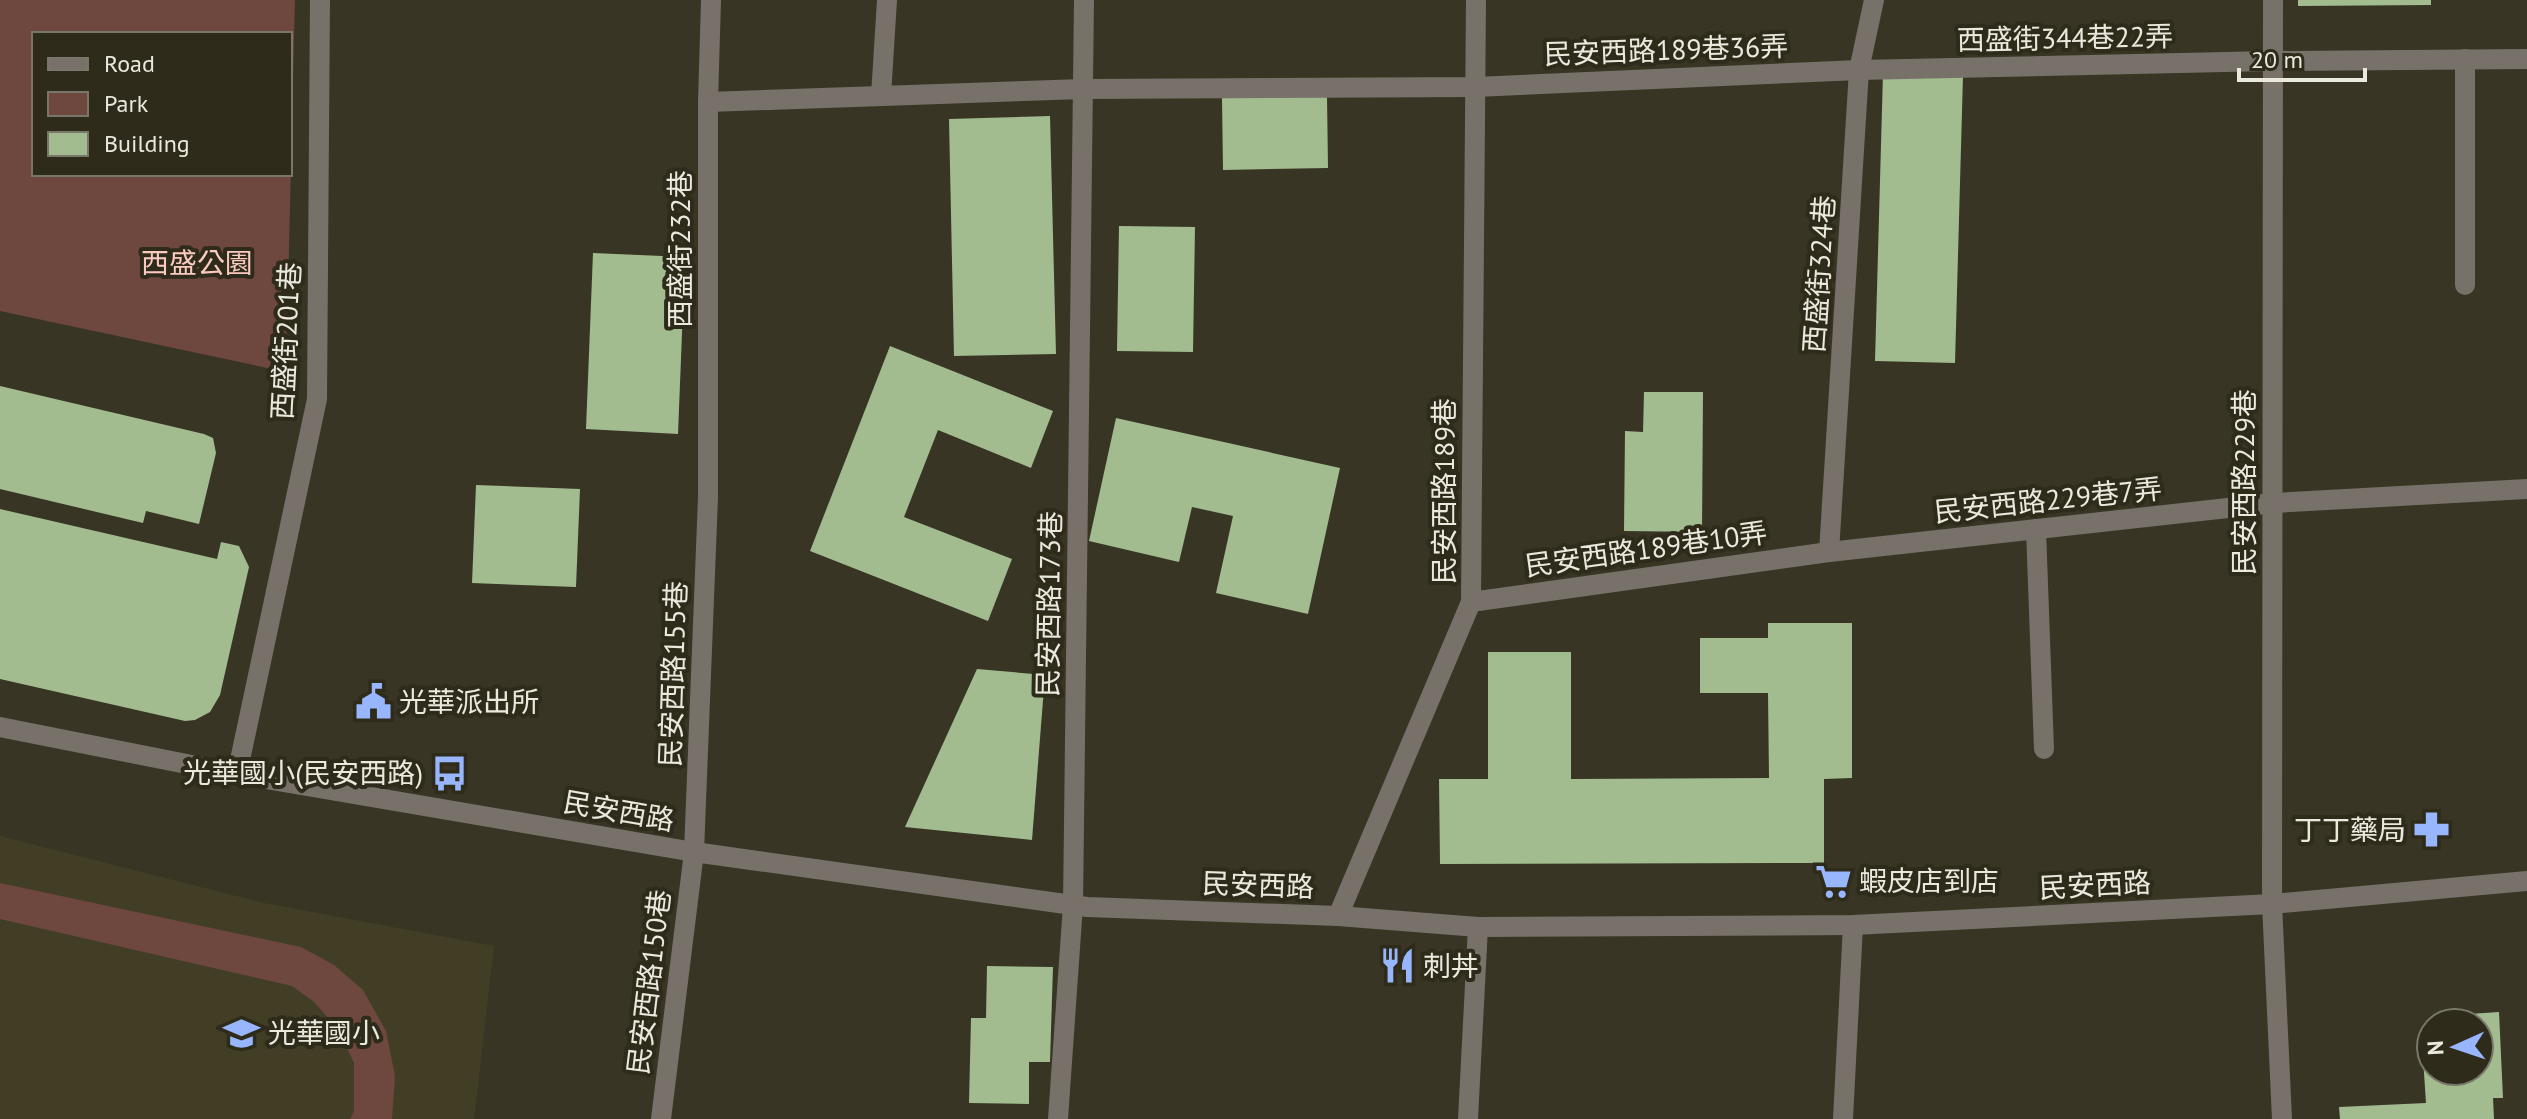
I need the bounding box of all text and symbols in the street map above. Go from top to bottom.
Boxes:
street label: 西盛街344巷22弄 [1957,17,2173,58]
street label: 民安西路189巷36弄 [1543,27,1789,72]
legend [32,32,292,176]
scale bar [2239,32,2365,82]
text: 20 m [2251,44,2303,75]
text: Road [104,48,155,79]
text: Park [104,88,149,119]
text: Building [104,128,190,159]
street label: 西盛街232巷 [661,170,698,328]
street label: 西盛街324巷 [1795,194,1842,354]
park label: 西盛公園 [141,244,253,281]
street label: 西盛街201巷 [263,261,308,421]
street label: 民安西路229巷 [2225,389,2262,575]
street label: 民安西路189巷 [1425,398,1462,584]
street label: 民安西路229巷7弄 [1932,469,2164,530]
street label: 民安西路173巷 [1028,511,1069,697]
street label: 民安西路189巷10弄 [1522,513,1769,584]
street label: 民安西路155巷 [651,581,694,767]
public building icon: 光華派出所 [354,683,392,721]
place label: 光華派出所 [399,683,539,720]
place label: 光華國小(民安西路) [183,754,423,791]
bus stop icon: 光華國小(民安西路) [430,754,468,792]
street label: 民安西路 [561,783,677,838]
place label: 丁丁藥局 [2294,811,2406,848]
pharmacy icon: 丁丁藥局 [2413,811,2451,849]
supermarket icon: 蝦皮店到店 [1814,862,1852,900]
place label: 蝦皮店到店 [1859,862,1999,899]
street label: 民安西路 [2038,863,2152,906]
street label: 民安西路 [1201,864,1315,905]
street label: 民安西路150巷 [619,887,678,1076]
restaurant icon: 刺丼 [1378,947,1416,985]
place label: 刺丼 [1423,947,1479,984]
north arrow [2415,1007,2495,1087]
school or university icon: 光華國小 [223,1014,261,1052]
place label: 光華國小 [268,1014,380,1051]
text: N [2421,1040,2449,1056]

